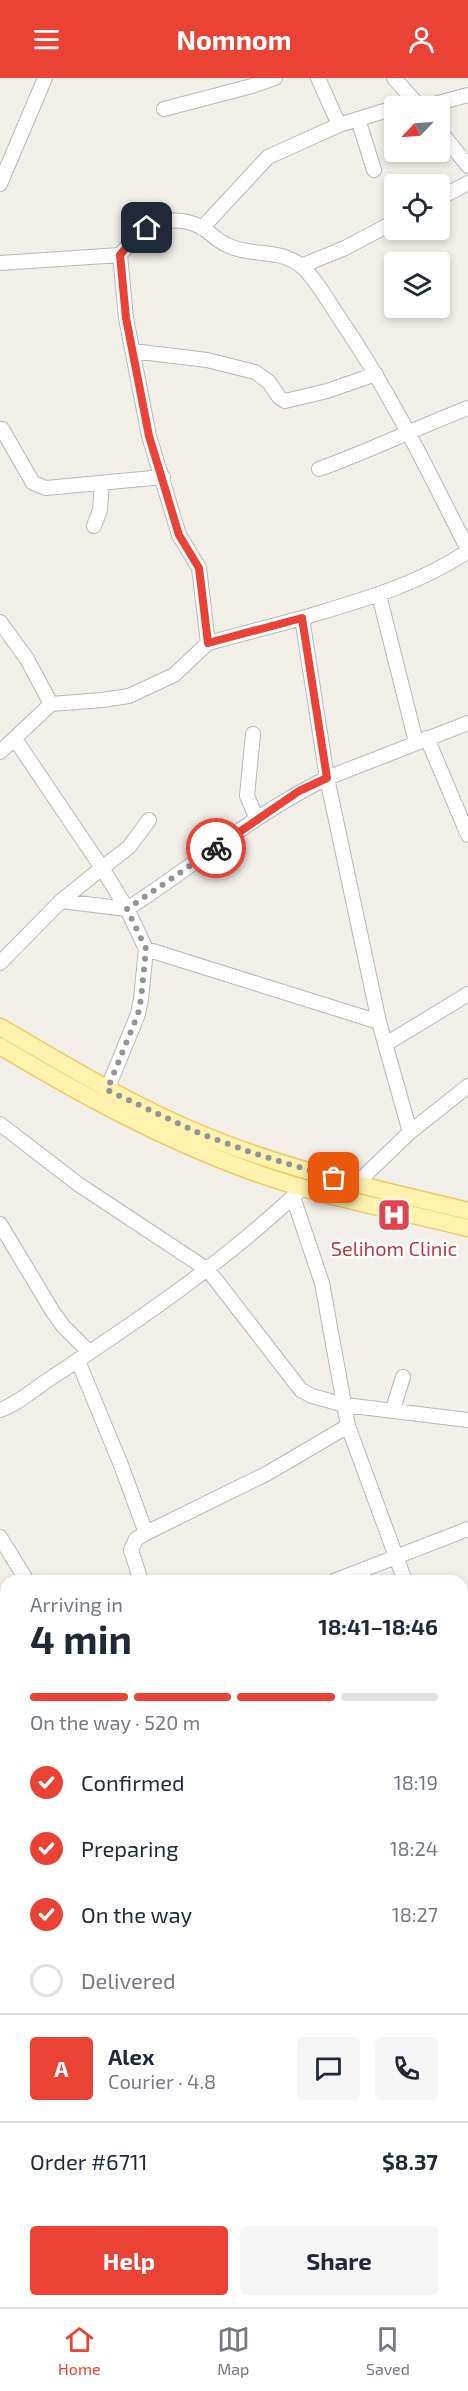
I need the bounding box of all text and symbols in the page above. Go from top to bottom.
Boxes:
icon: menu [30,23,63,56]
text: Nomnom [176,23,292,55]
icon: person [405,23,438,56]
north arrow [384,96,450,162]
map controls [384,96,450,318]
button: locate [384,174,450,240]
pin [121,202,172,253]
icon: home [130,211,163,244]
button: layers [384,252,450,318]
courier [186,818,246,878]
icon: bike [200,832,233,865]
pin [308,1152,359,1203]
icon: bag [317,1161,350,1194]
hospital icon: Selihom Clinic [376,1197,412,1233]
place label: Selihom Clinic [331,1236,457,1260]
text: Arriving in [30,1592,123,1616]
text: 18:41–18:46 [318,1613,438,1639]
text: 4 min [30,1615,132,1662]
text: On the way · 520 m [30,1710,200,1734]
icon: check [30,1766,63,1799]
text: Confirmed [81,1769,185,1795]
text: 18:19 [394,1770,438,1794]
icon: check [30,1832,63,1865]
text: Preparing [81,1835,179,1861]
text: 18:24 [390,1836,438,1860]
icon: check [30,1898,63,1931]
text: On the way [81,1901,192,1927]
text: 18:27 [392,1902,438,1926]
text: Delivered [81,1967,176,1993]
button: chat [297,2037,360,2100]
button: phone [375,2037,438,2100]
text: Alex [108,2043,154,2069]
text: A [54,2055,69,2081]
text: Courier · 4.8 [108,2069,216,2093]
text: Order #6711 [30,2148,147,2174]
text: $8.37 [382,2148,438,2174]
button: Help [30,2226,228,2295]
button: Share [240,2226,438,2295]
tab: Home [58,2323,101,2378]
tab: Map [217,2323,250,2378]
tab: Saved [366,2323,410,2378]

